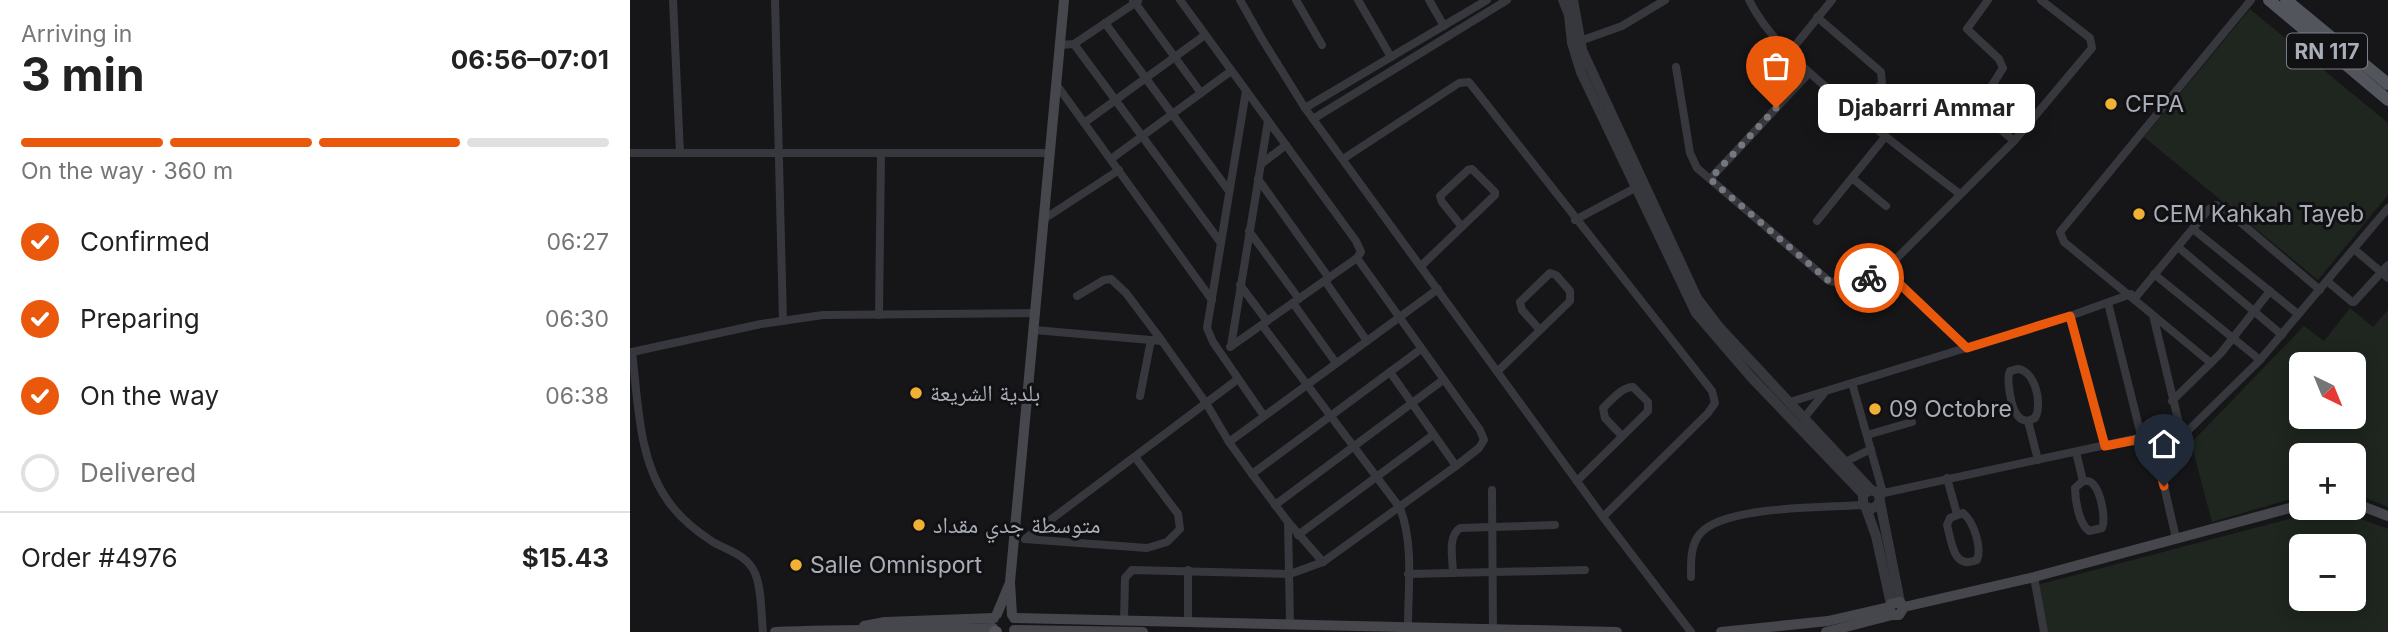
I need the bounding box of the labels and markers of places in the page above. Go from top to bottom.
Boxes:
pin [1746,36,1806,108]
callout: Djabarri Ammar [1818,84,2035,132]
place label: CFPA [2125,90,2184,118]
marker: CFPA [2103,96,2119,112]
place label: CEM Kahkah Tayeb [2153,200,2364,228]
marker: CEM Kahkah Tayeb [2131,206,2147,222]
place label: بلدية الشريعة [930,379,1040,407]
marker: بلدية الشريعة [908,385,924,401]
place label: 09 Octobre [1889,395,2012,423]
marker: 09 Octobre [1867,401,1883,417]
pin [2134,414,2194,486]
place label: متوسطة جدي مقداد [933,511,1101,544]
marker: متوسطة جدي مقداد [911,517,927,533]
place label: Salle Omnisport [810,551,983,579]
marker: Salle Omnisport [788,557,804,573]

